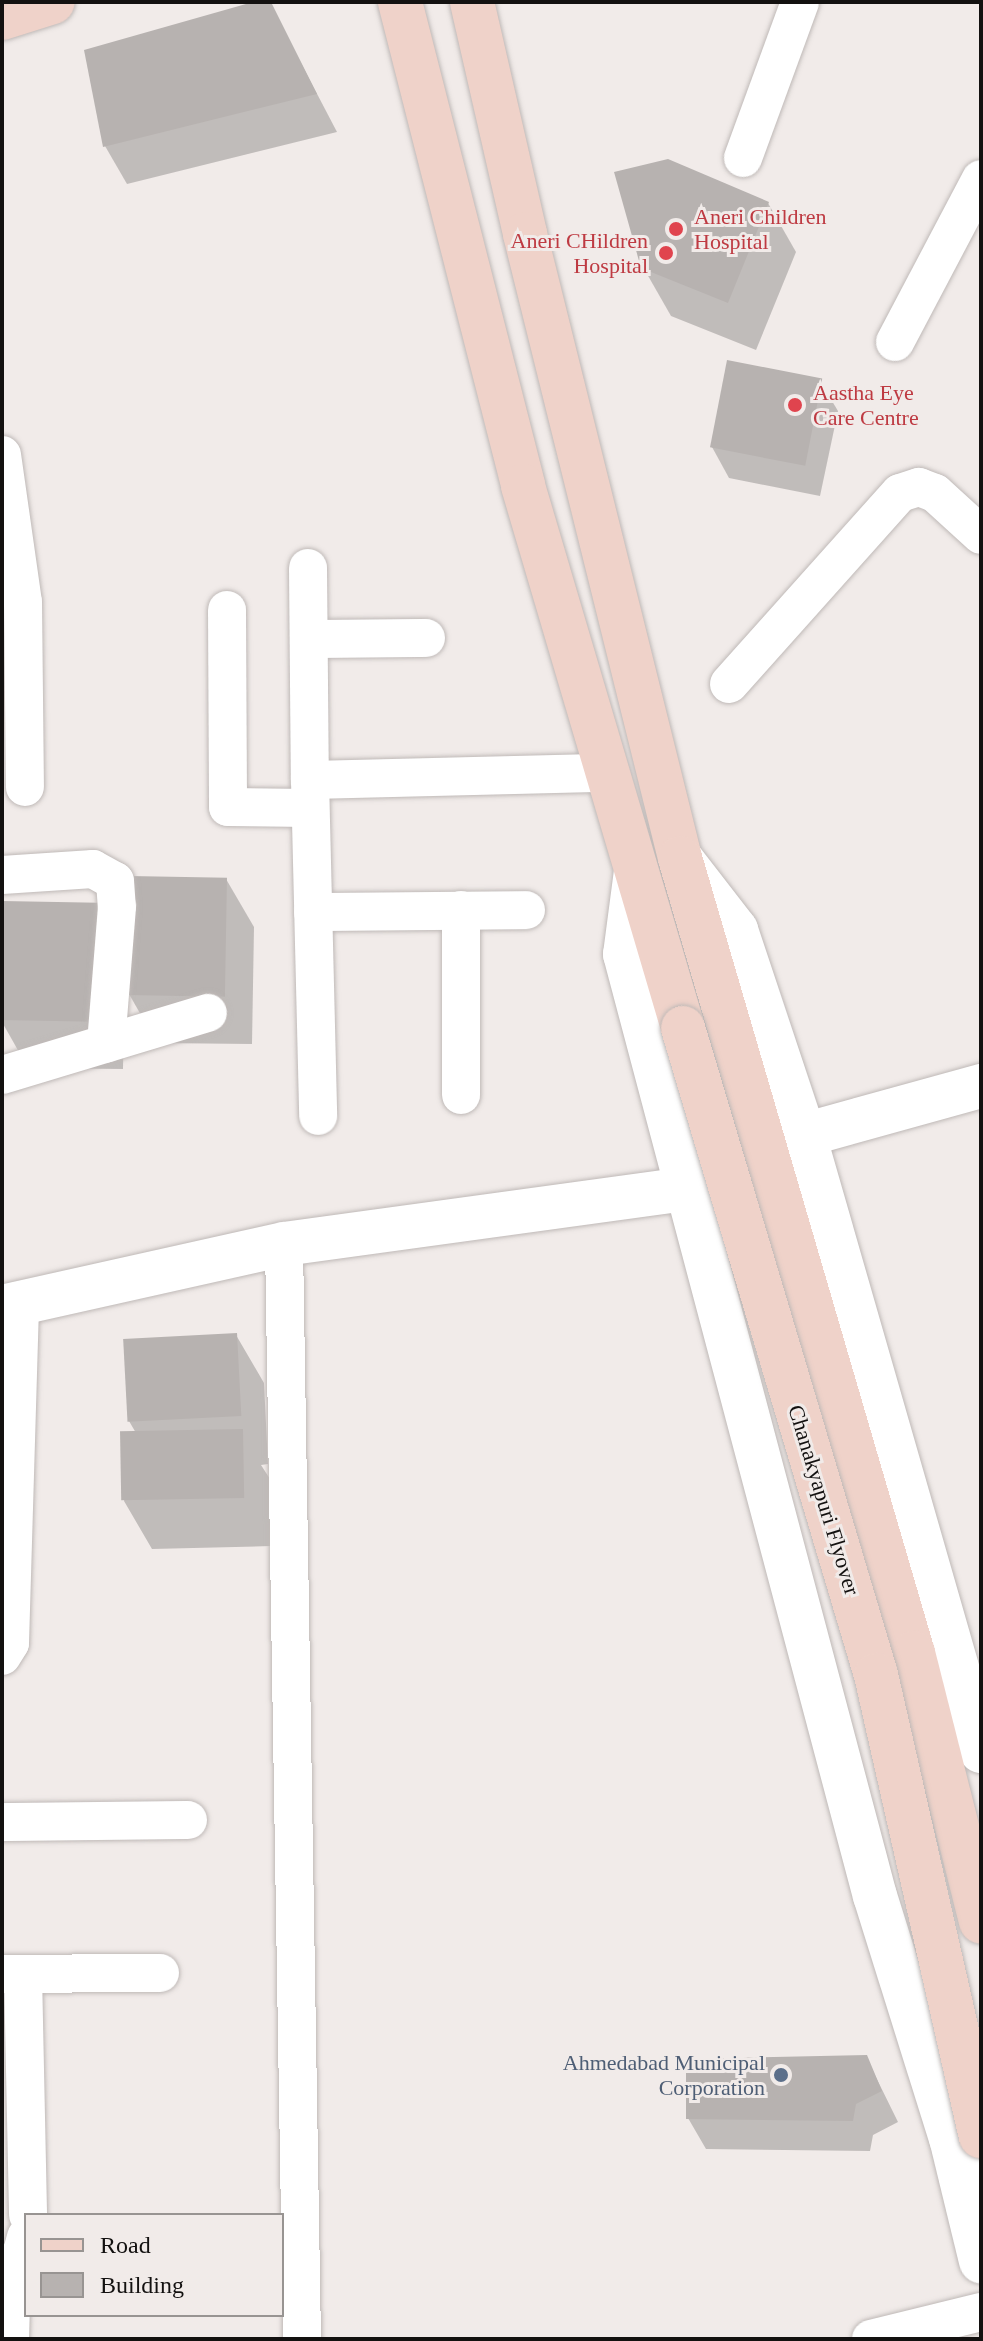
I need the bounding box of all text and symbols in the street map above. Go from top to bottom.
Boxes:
place label: Aneri Children Hospital [694,203,827,254]
marker: Aneri Children Hospital [665,218,687,240]
place label: Aneri CHildren Hospital [511,227,648,278]
marker: Aneri CHildren Hospital [655,242,677,264]
place label: Aastha Eye Care Centre [813,379,919,430]
marker: Aastha Eye Care Centre [784,394,806,416]
street label: Chanakyapuri Flyover [783,1402,865,1598]
place label: Ahmedabad Municipal Corporation [563,2049,765,2100]
marker: Ahmedabad Municipal Corporation [772,2066,790,2084]
legend [24,2213,284,2317]
text: Road [100,2232,151,2258]
text: Building [100,2272,184,2298]

